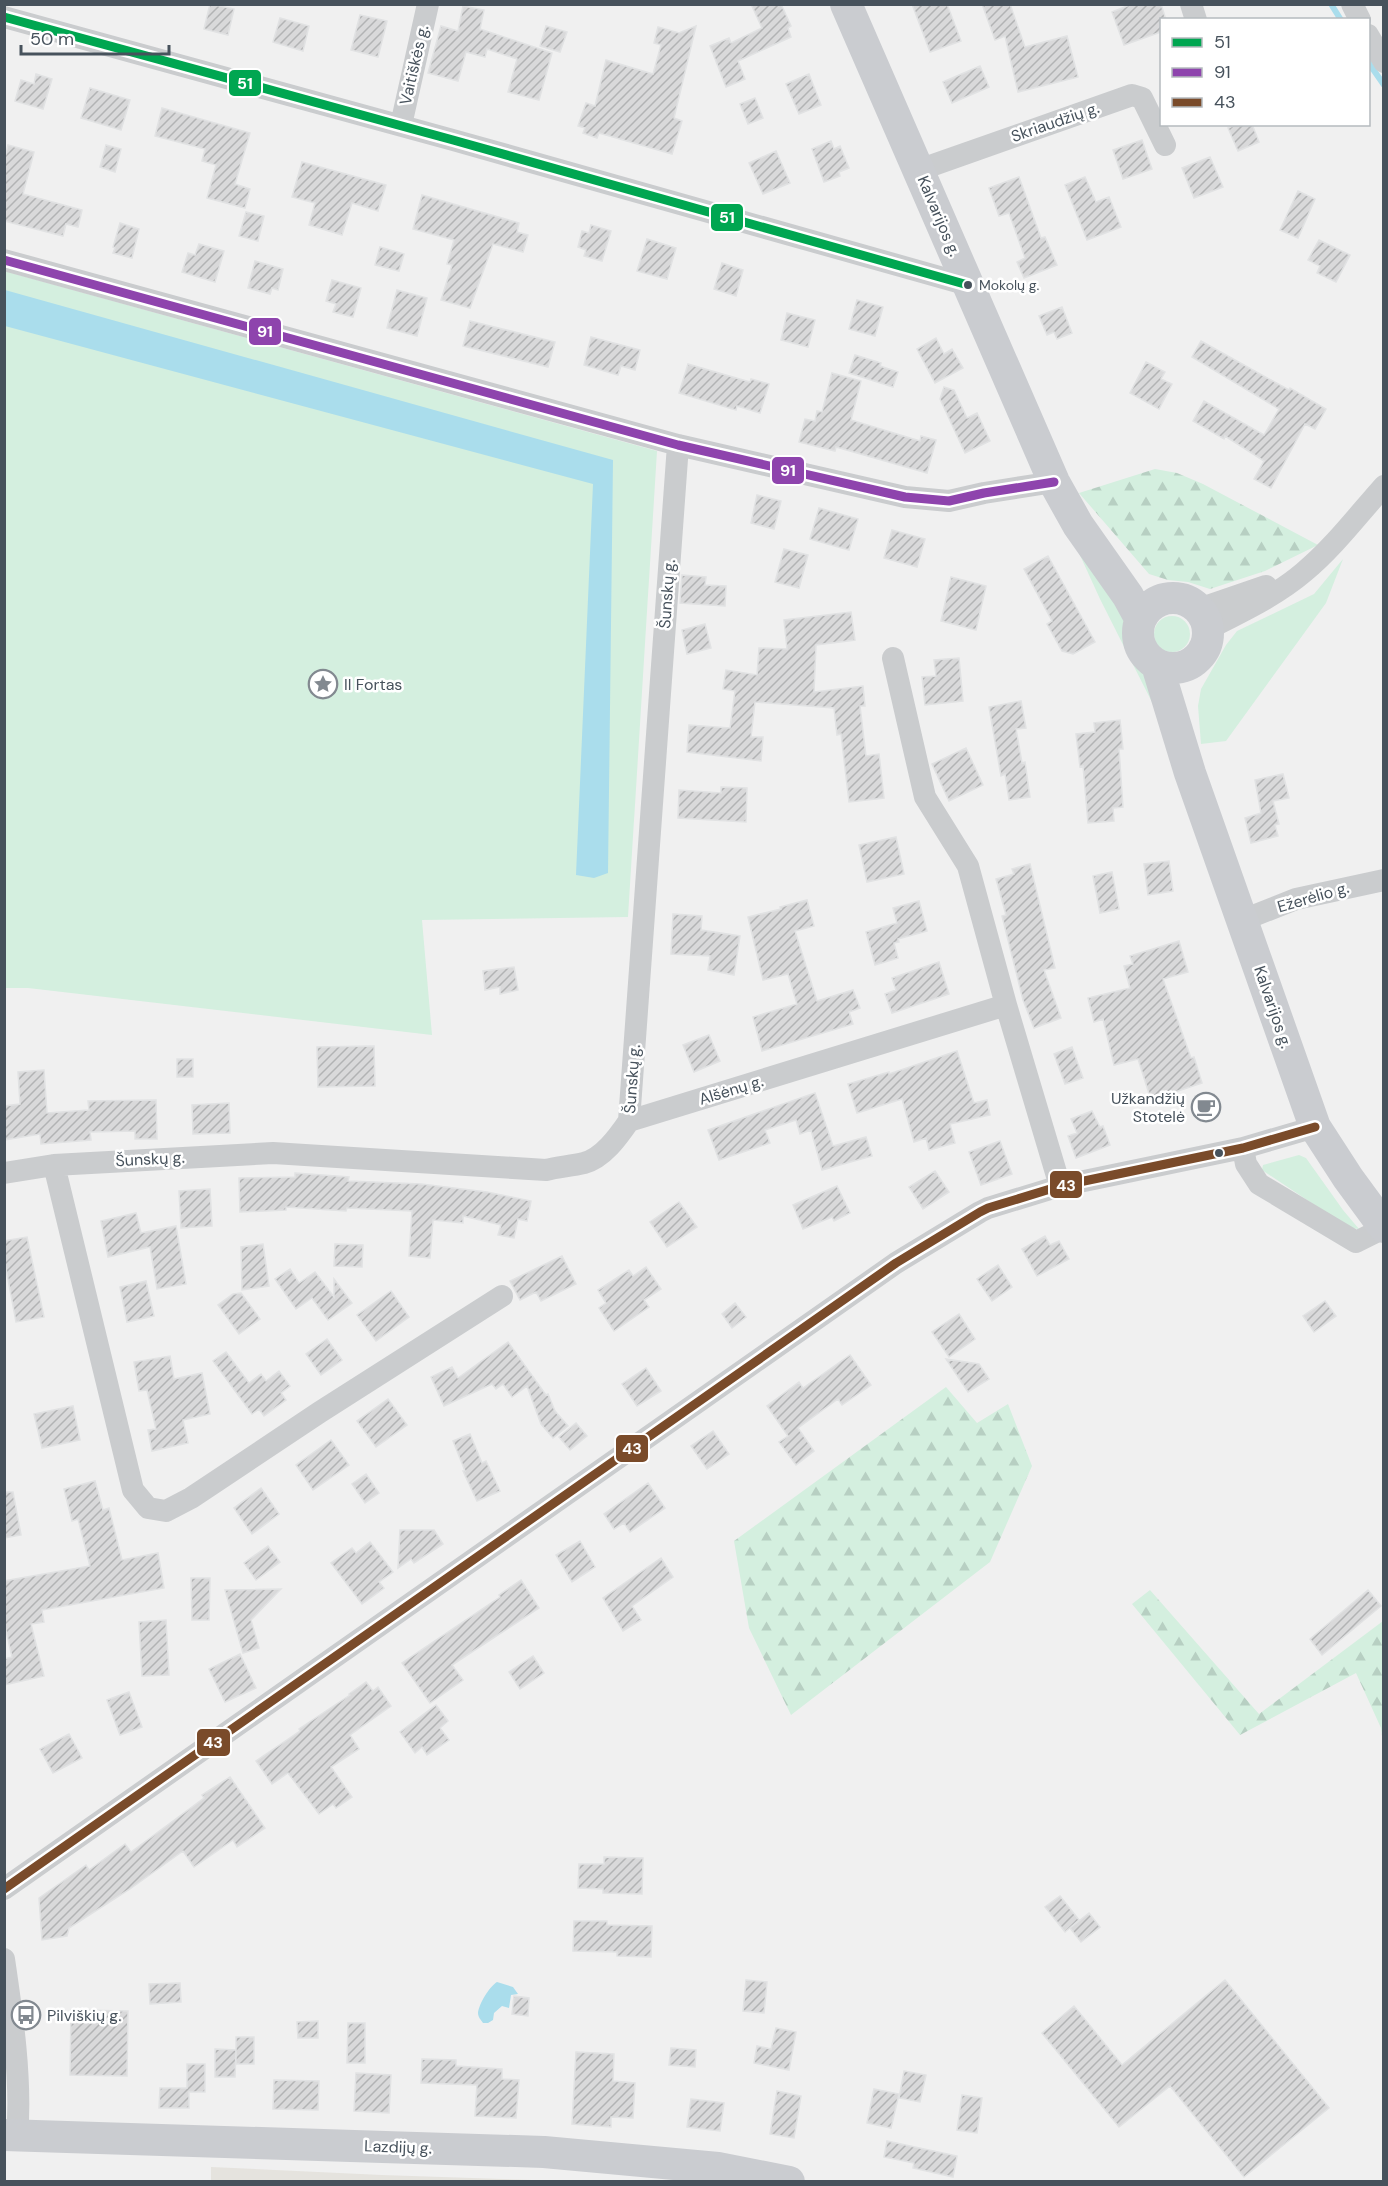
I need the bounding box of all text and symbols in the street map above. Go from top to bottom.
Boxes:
scale bar [21,18,170,56]
legend [1160,18,1370,126]
street label: Vaitiškės g. [395,23,433,107]
text: 50 m [30,27,74,51]
text: 51 [1214,30,1231,54]
text: 91 [1214,60,1231,84]
line badge: 51 [228,69,262,97]
text: 51 [237,73,253,94]
text: 43 [1214,90,1236,114]
street label: Skriaudžių g. [1008,97,1102,147]
street label: Kalvarijos g. [913,173,965,259]
line badge: 51 [710,203,744,232]
text: 51 [719,207,735,228]
place label: Mokolų g. [979,276,1040,294]
marker: Mokolų g. [962,279,974,291]
line badge: 91 [248,317,282,346]
text: 91 [257,321,273,342]
line badge: 91 [771,456,805,485]
text: 91 [780,460,796,481]
street label: Šunskų g. [654,559,680,629]
place icon: II Fortas [307,668,339,700]
place label: II Fortas [344,674,402,695]
street label: Ežerėlio g. [1275,877,1351,917]
street label: Kalvarijos g. [1249,963,1297,1051]
street label: Šunskų g. [619,1044,645,1114]
street label: Alšėnų g. [696,1070,766,1110]
place label: Užkandžių Stotelė [1111,1088,1185,1127]
cafe icon: Užkandžių Stotelė [1190,1091,1222,1123]
street label: Šunskų g. [115,1147,185,1171]
unlabelled marker [1213,1147,1225,1159]
line badge: 43 [1049,1170,1083,1199]
text: 43 [1056,1175,1076,1196]
line badge: 43 [615,1434,649,1463]
text: 43 [622,1438,642,1459]
line badge: 43 [196,1728,231,1757]
text: 43 [203,1732,223,1753]
bus stop icon: Pilviškių g. [10,1999,42,2031]
place label: Pilviškių g. [47,2005,121,2026]
street label: Lazdijų g. [364,2135,432,2159]

